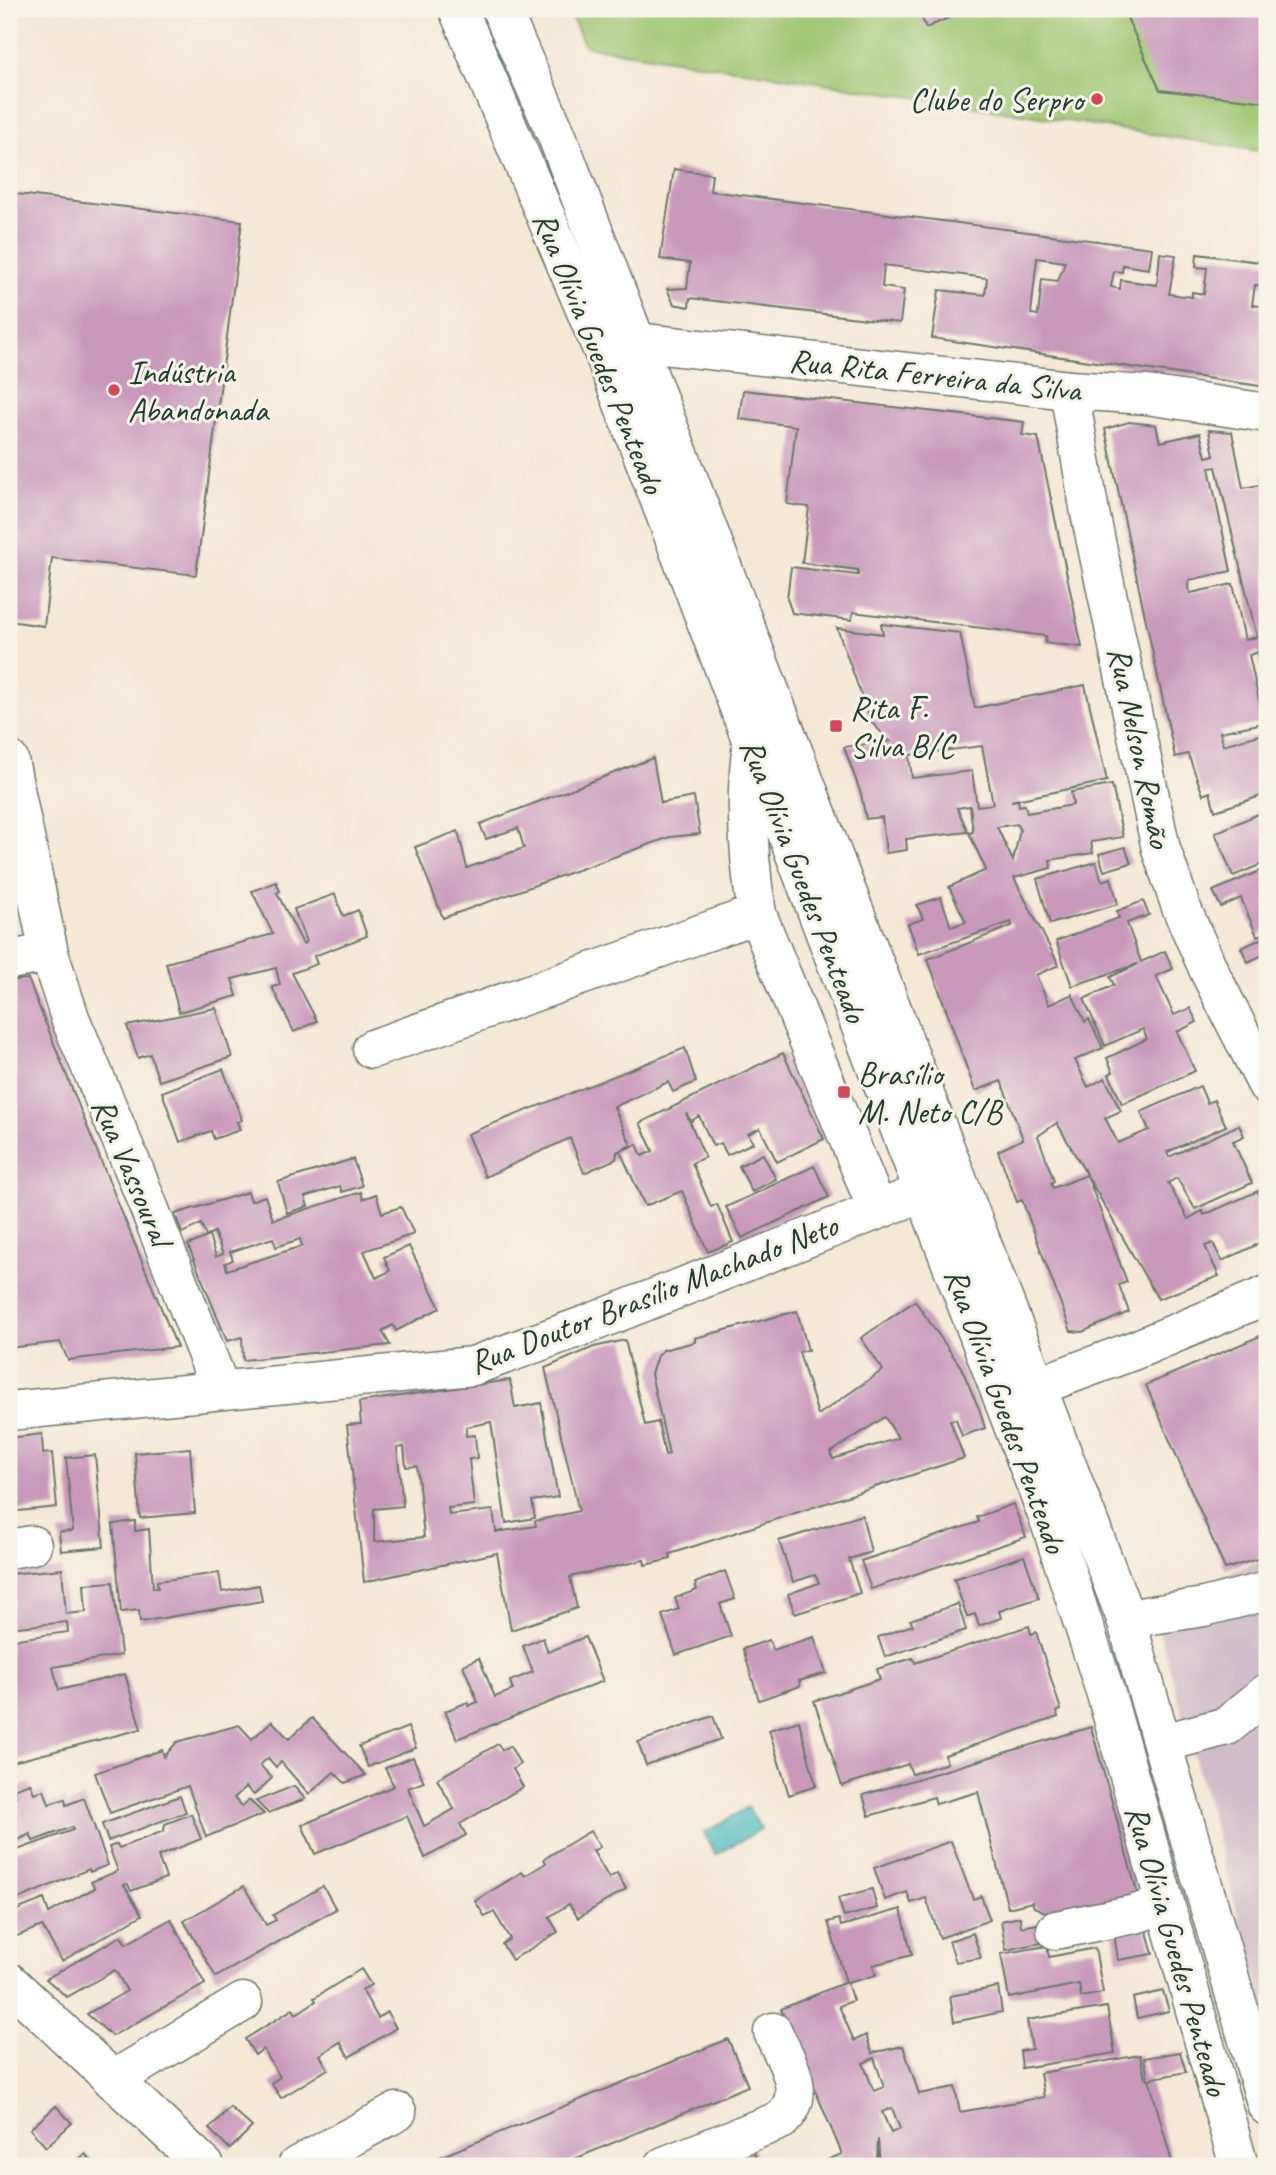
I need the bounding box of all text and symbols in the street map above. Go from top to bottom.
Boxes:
place label: Clube do Serpro [910,79,1086,121]
marker: Clube do Serpro [1089,91,1105,107]
street label: Rua Olívia Guedes Penteado [523,205,675,501]
street label: Rua Rita Ferreira da Silva [787,339,1084,411]
place label: Indústria Abandonada [128,351,271,431]
marker: Indústria Abandonada [106,382,122,398]
street label: Rua Nelson Romão [1098,643,1182,854]
place label: Rita F. Silva B/C [850,687,957,767]
marker: Rita F. Silva B/C [828,718,844,734]
street label: Rua Olívia Guedes Penteado [731,733,878,1029]
place label: Brasílio M. Neto C/B [858,1053,1003,1133]
marker: Brasílio M. Neto C/B [836,1084,852,1100]
street label: Rua Vassoural [82,1091,184,1256]
street label: Rua Doutor Brasílio Machado Neto [463,1203,846,1384]
street label: Rua Olívia Guedes Penteado [935,1262,1078,1560]
street label: Rua Olívia Guedes Penteado [1116,1800,1239,2102]

